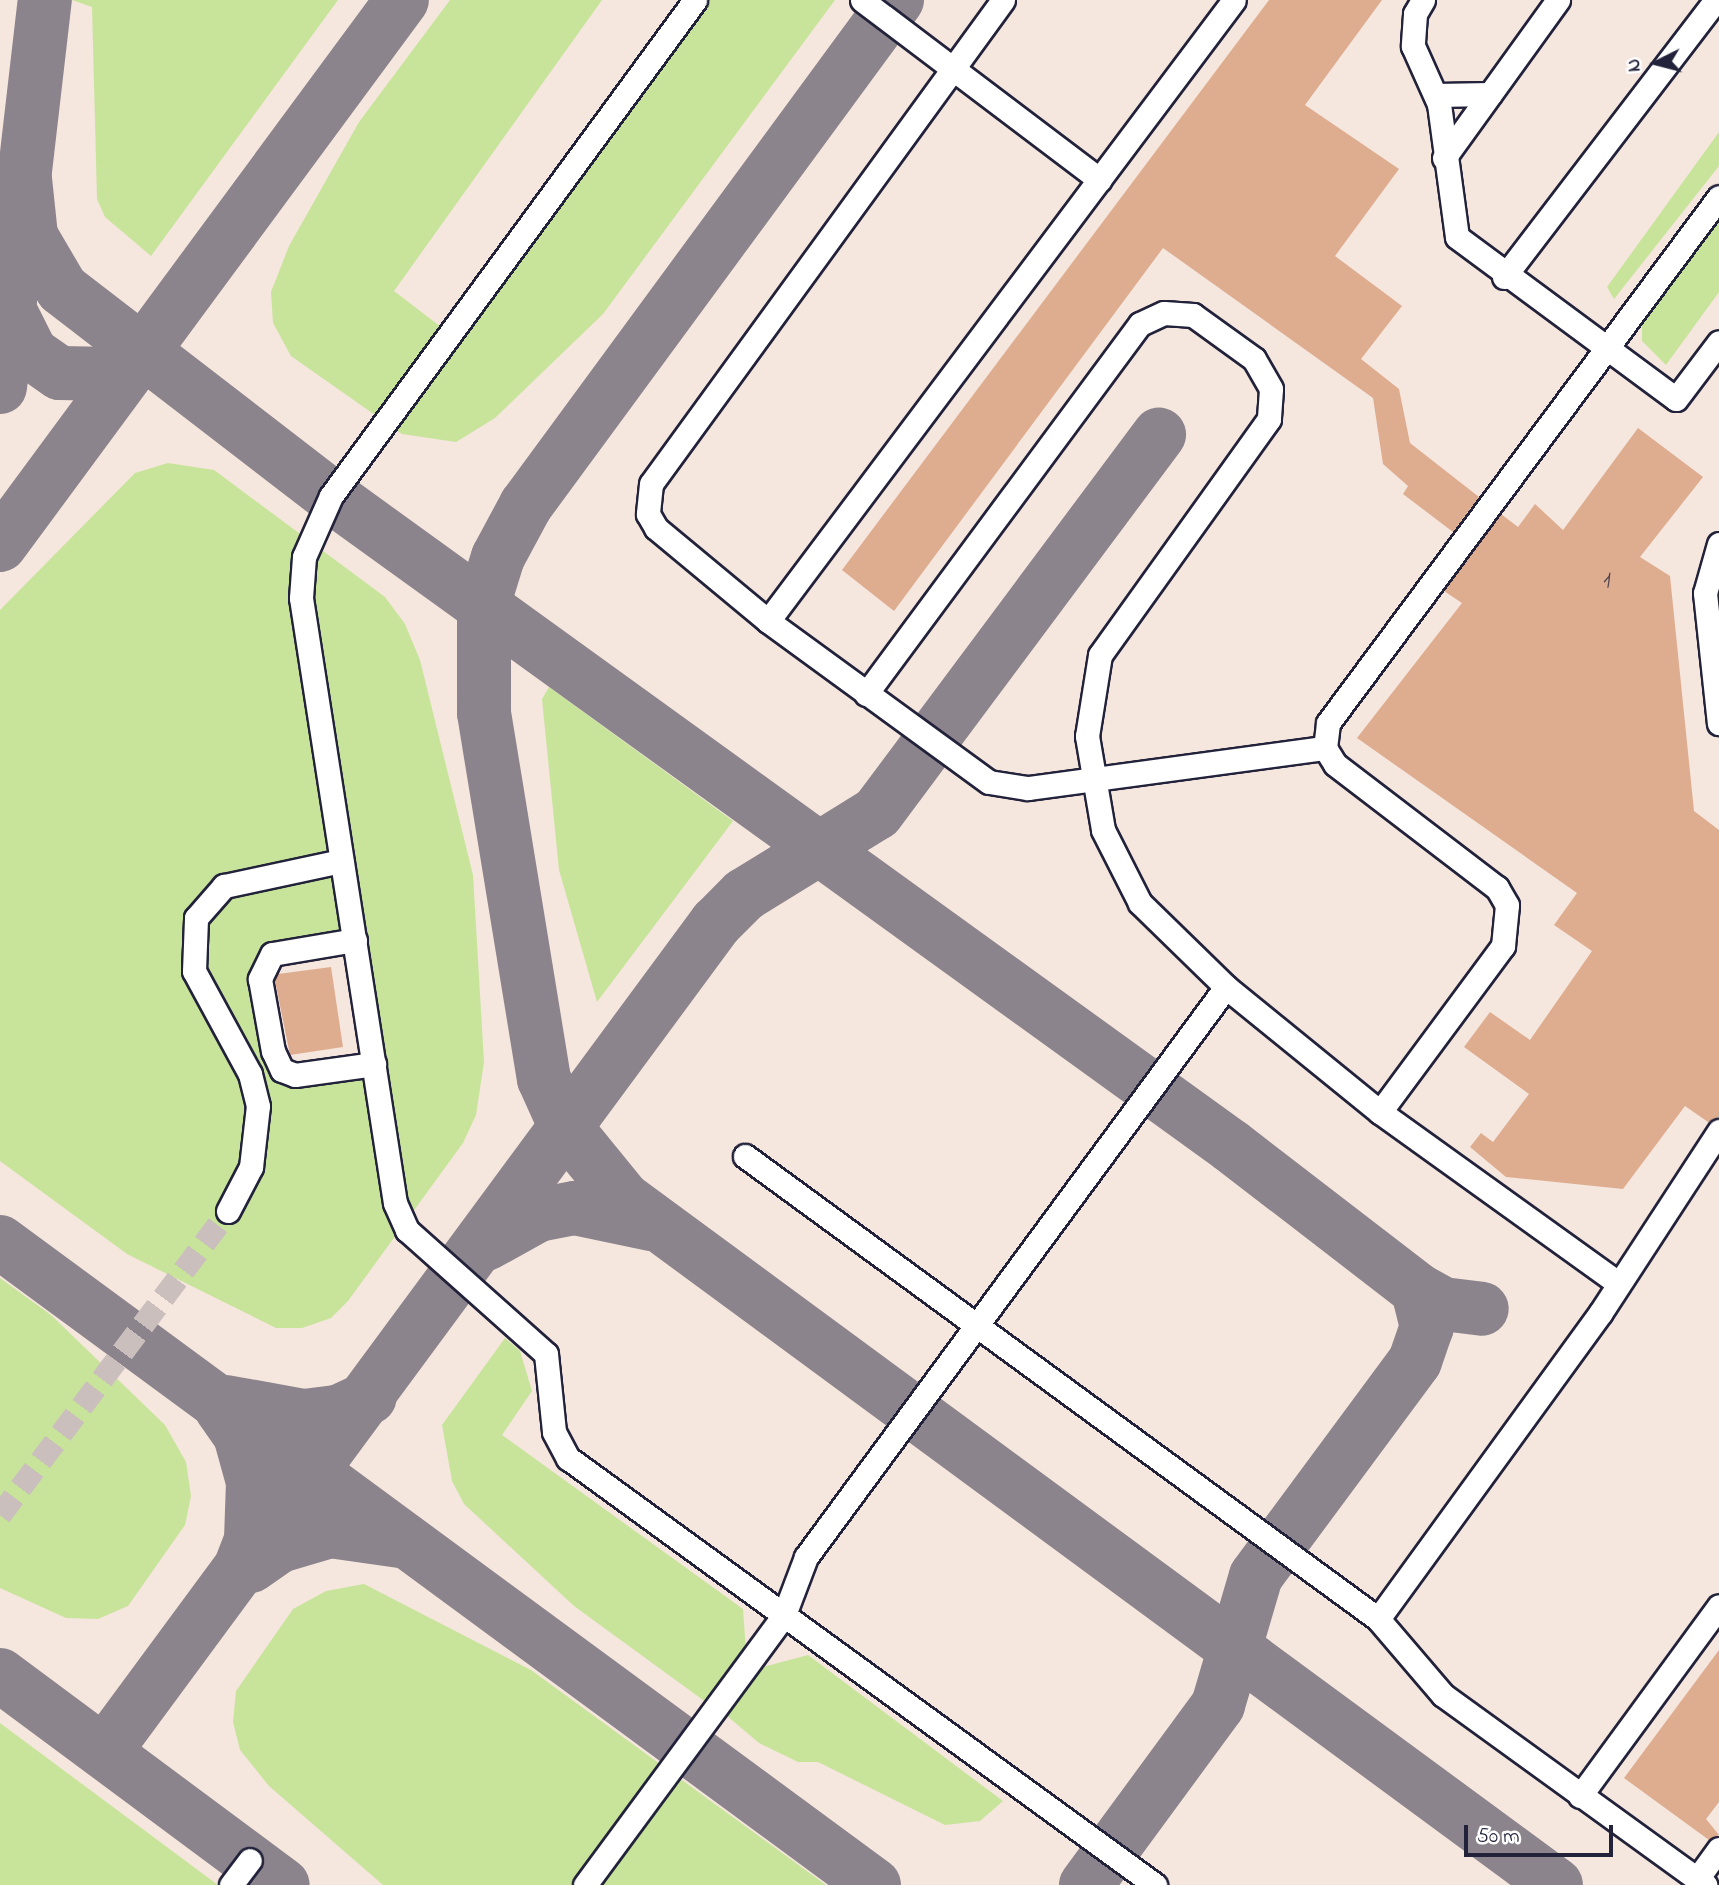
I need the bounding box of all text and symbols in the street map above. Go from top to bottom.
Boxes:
north arrow [1621,28,1691,98]
text: N [1621,57,1649,73]
house number: 1 [1603,568,1611,596]
scale bar [1467,1812,1616,1856]
text: 50 m [1477,1822,1520,1852]

